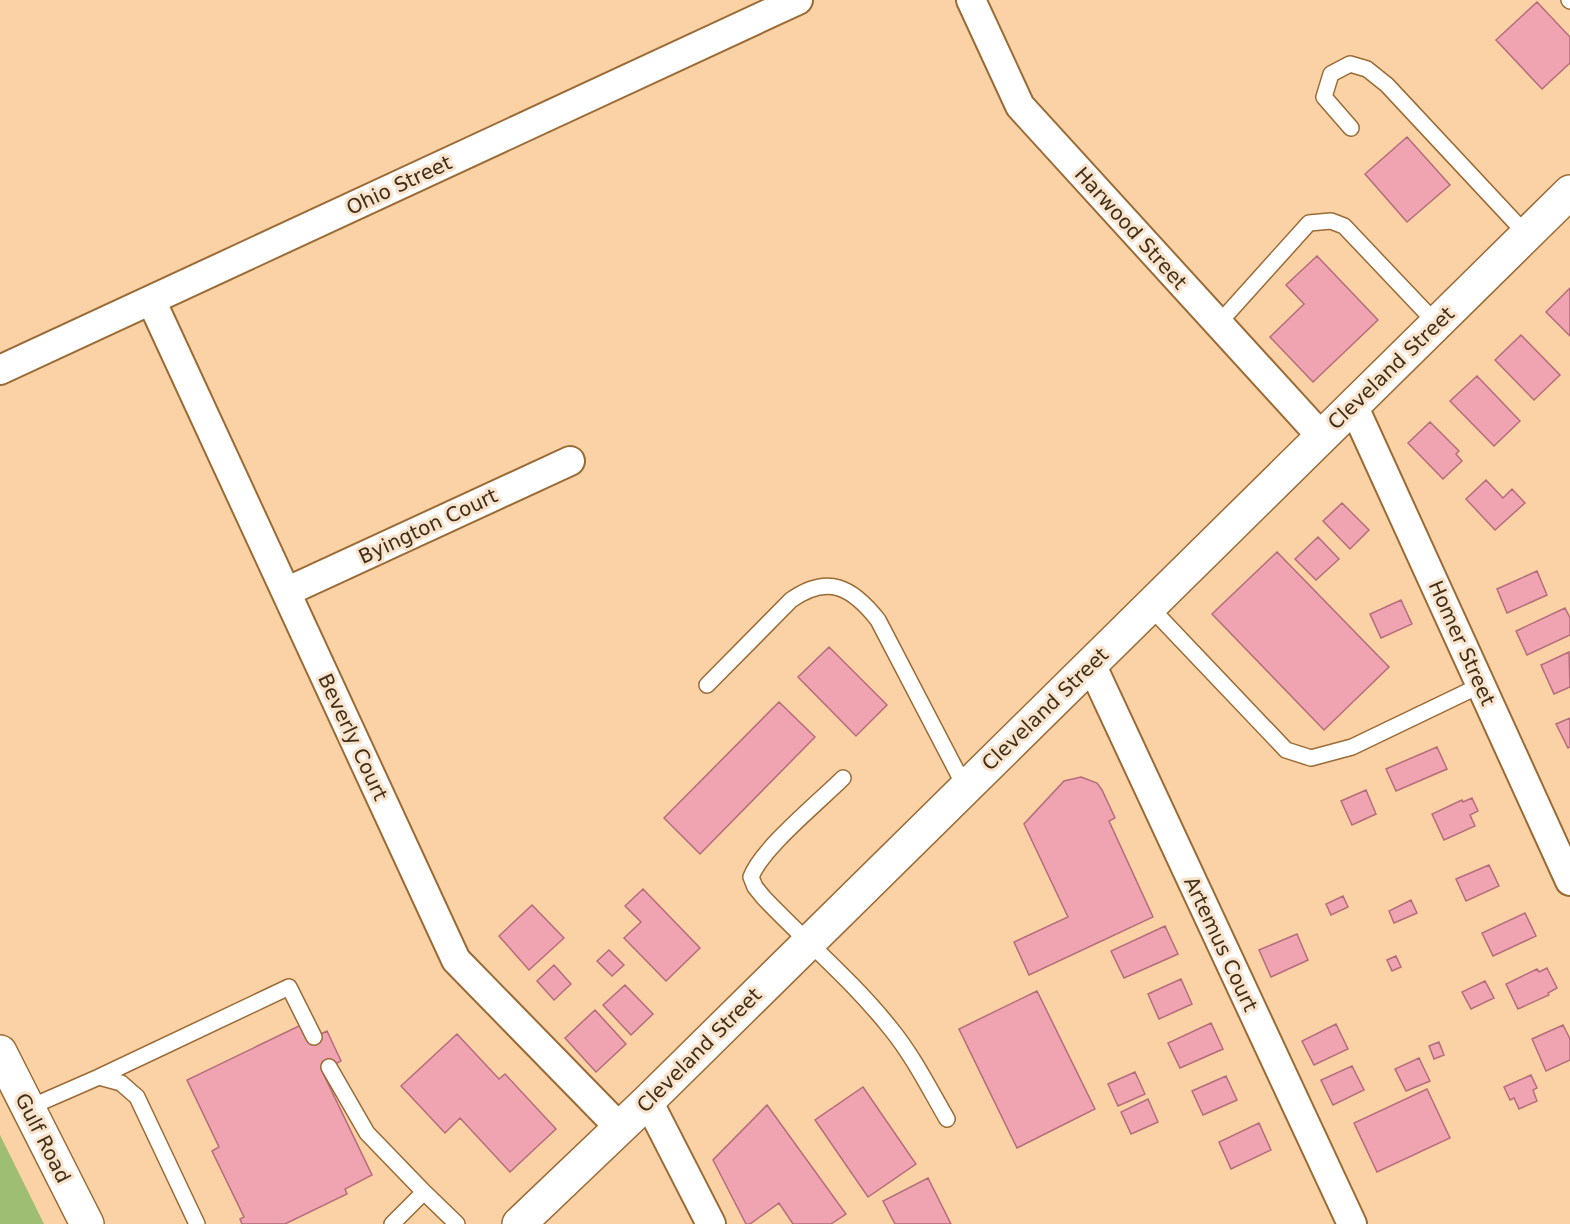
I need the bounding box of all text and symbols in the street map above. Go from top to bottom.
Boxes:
street label: Ohio Street [343,150,456,220]
street label: Harwood Street [1070,162,1192,294]
street label: Cleveland Street [1323,302,1459,434]
street label: Byington Court [355,483,501,569]
street label: Homer Street [1424,577,1500,709]
street label: Cleveland Street [977,643,1113,775]
street label: Beverly Court [313,670,393,804]
street label: Artemus Court [1179,873,1263,1015]
street label: Cleveland Street [632,983,766,1117]
street label: Gulf Road [10,1089,76,1187]

